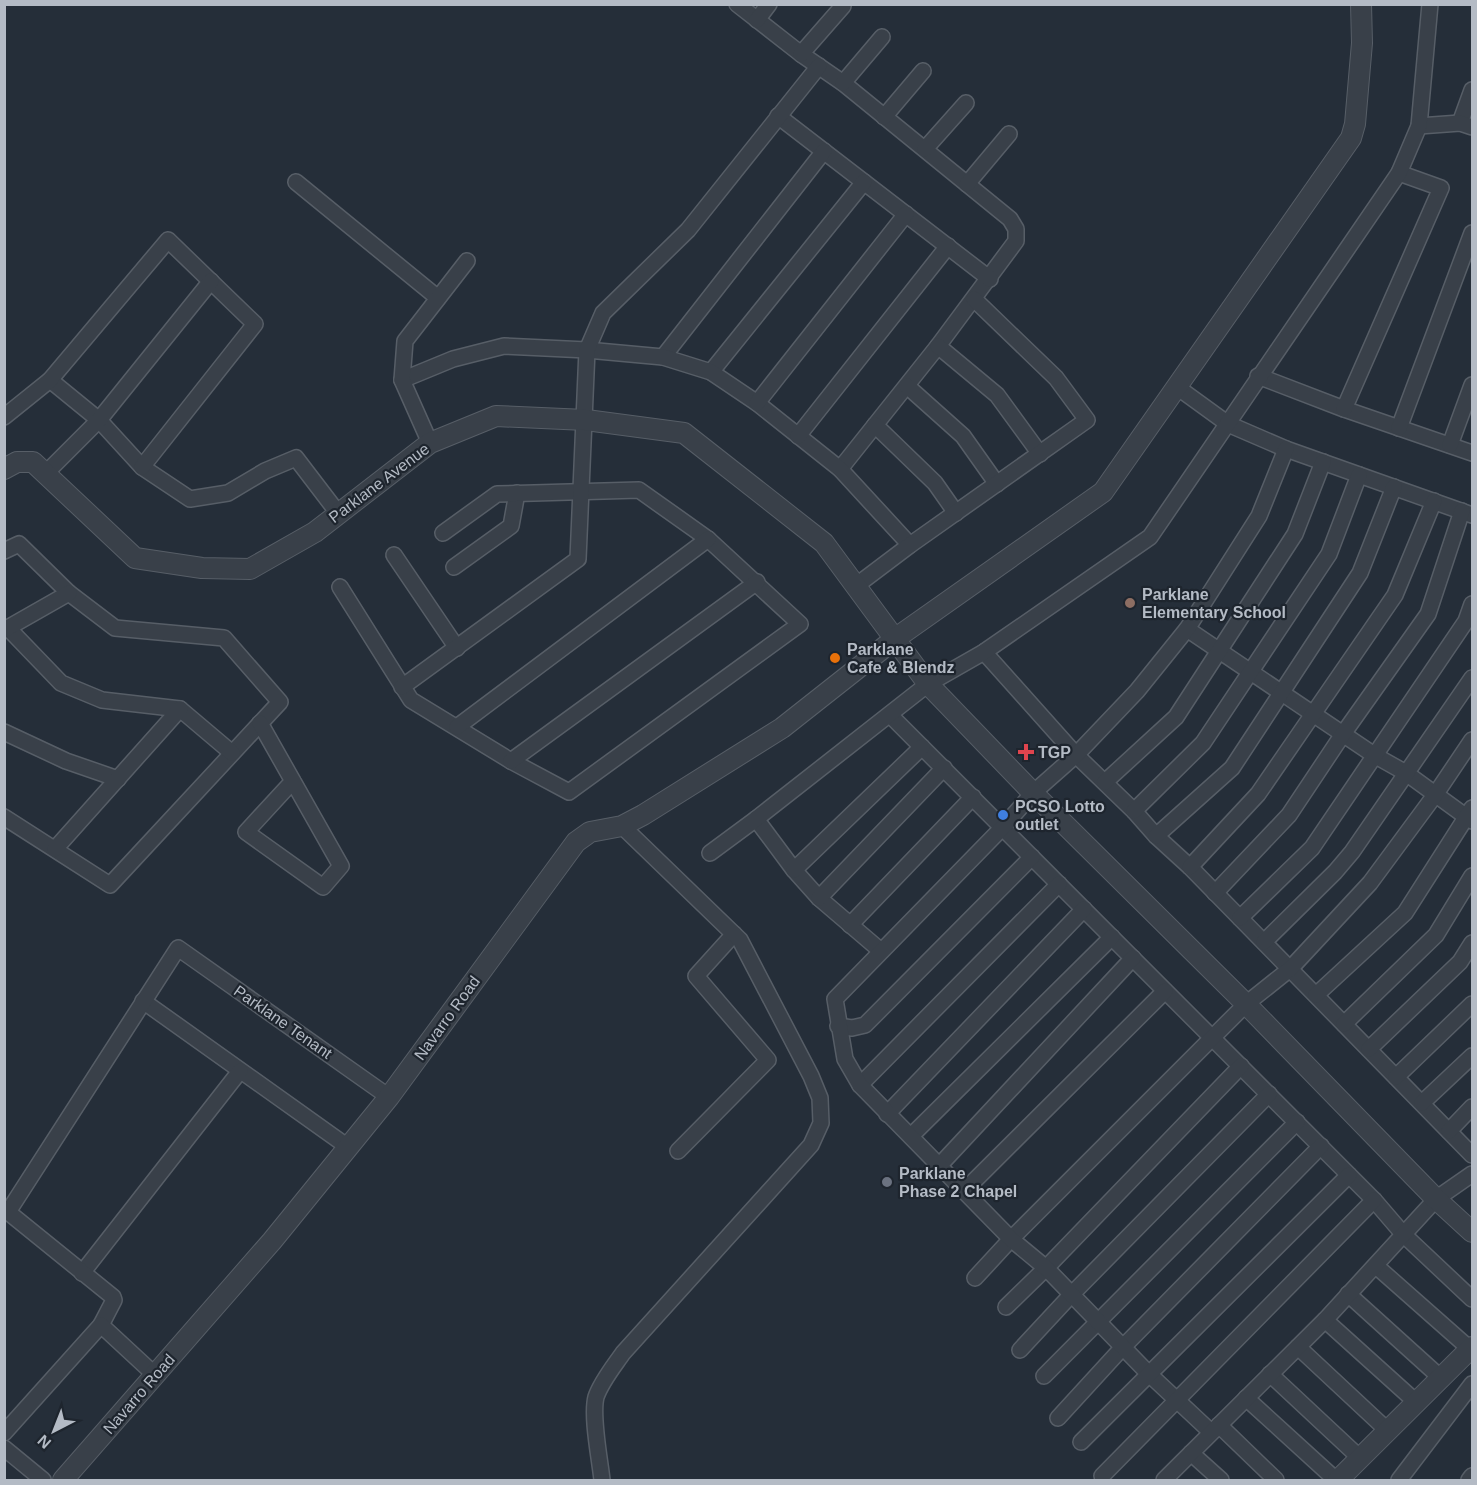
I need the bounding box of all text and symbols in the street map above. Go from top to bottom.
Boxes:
street label: Parklane Avenue [326,440,432,526]
place label: Parklane Elementary School [1142,586,1286,621]
marker: Parklane Elementary School [1123,596,1137,610]
place label: Parklane Cafe & Blendz [847,641,955,676]
marker: Parklane Cafe & Blendz [828,651,842,665]
place label: TGP [1038,744,1071,761]
marker: TGP [1019,745,1033,759]
place label: PCSO Lotto outlet [1015,798,1105,833]
marker: PCSO Lotto outlet [996,808,1010,822]
street label: Navarro Road [411,973,483,1063]
street label: Parklane Tenant [231,982,336,1062]
place label: Parklane Phase 2 Chapel [899,1165,1017,1200]
marker: Parklane Phase 2 Chapel [880,1175,894,1189]
street label: Navarro Road [100,1351,178,1437]
north arrow [24,1401,84,1461]
text: N [34,1432,54,1452]

